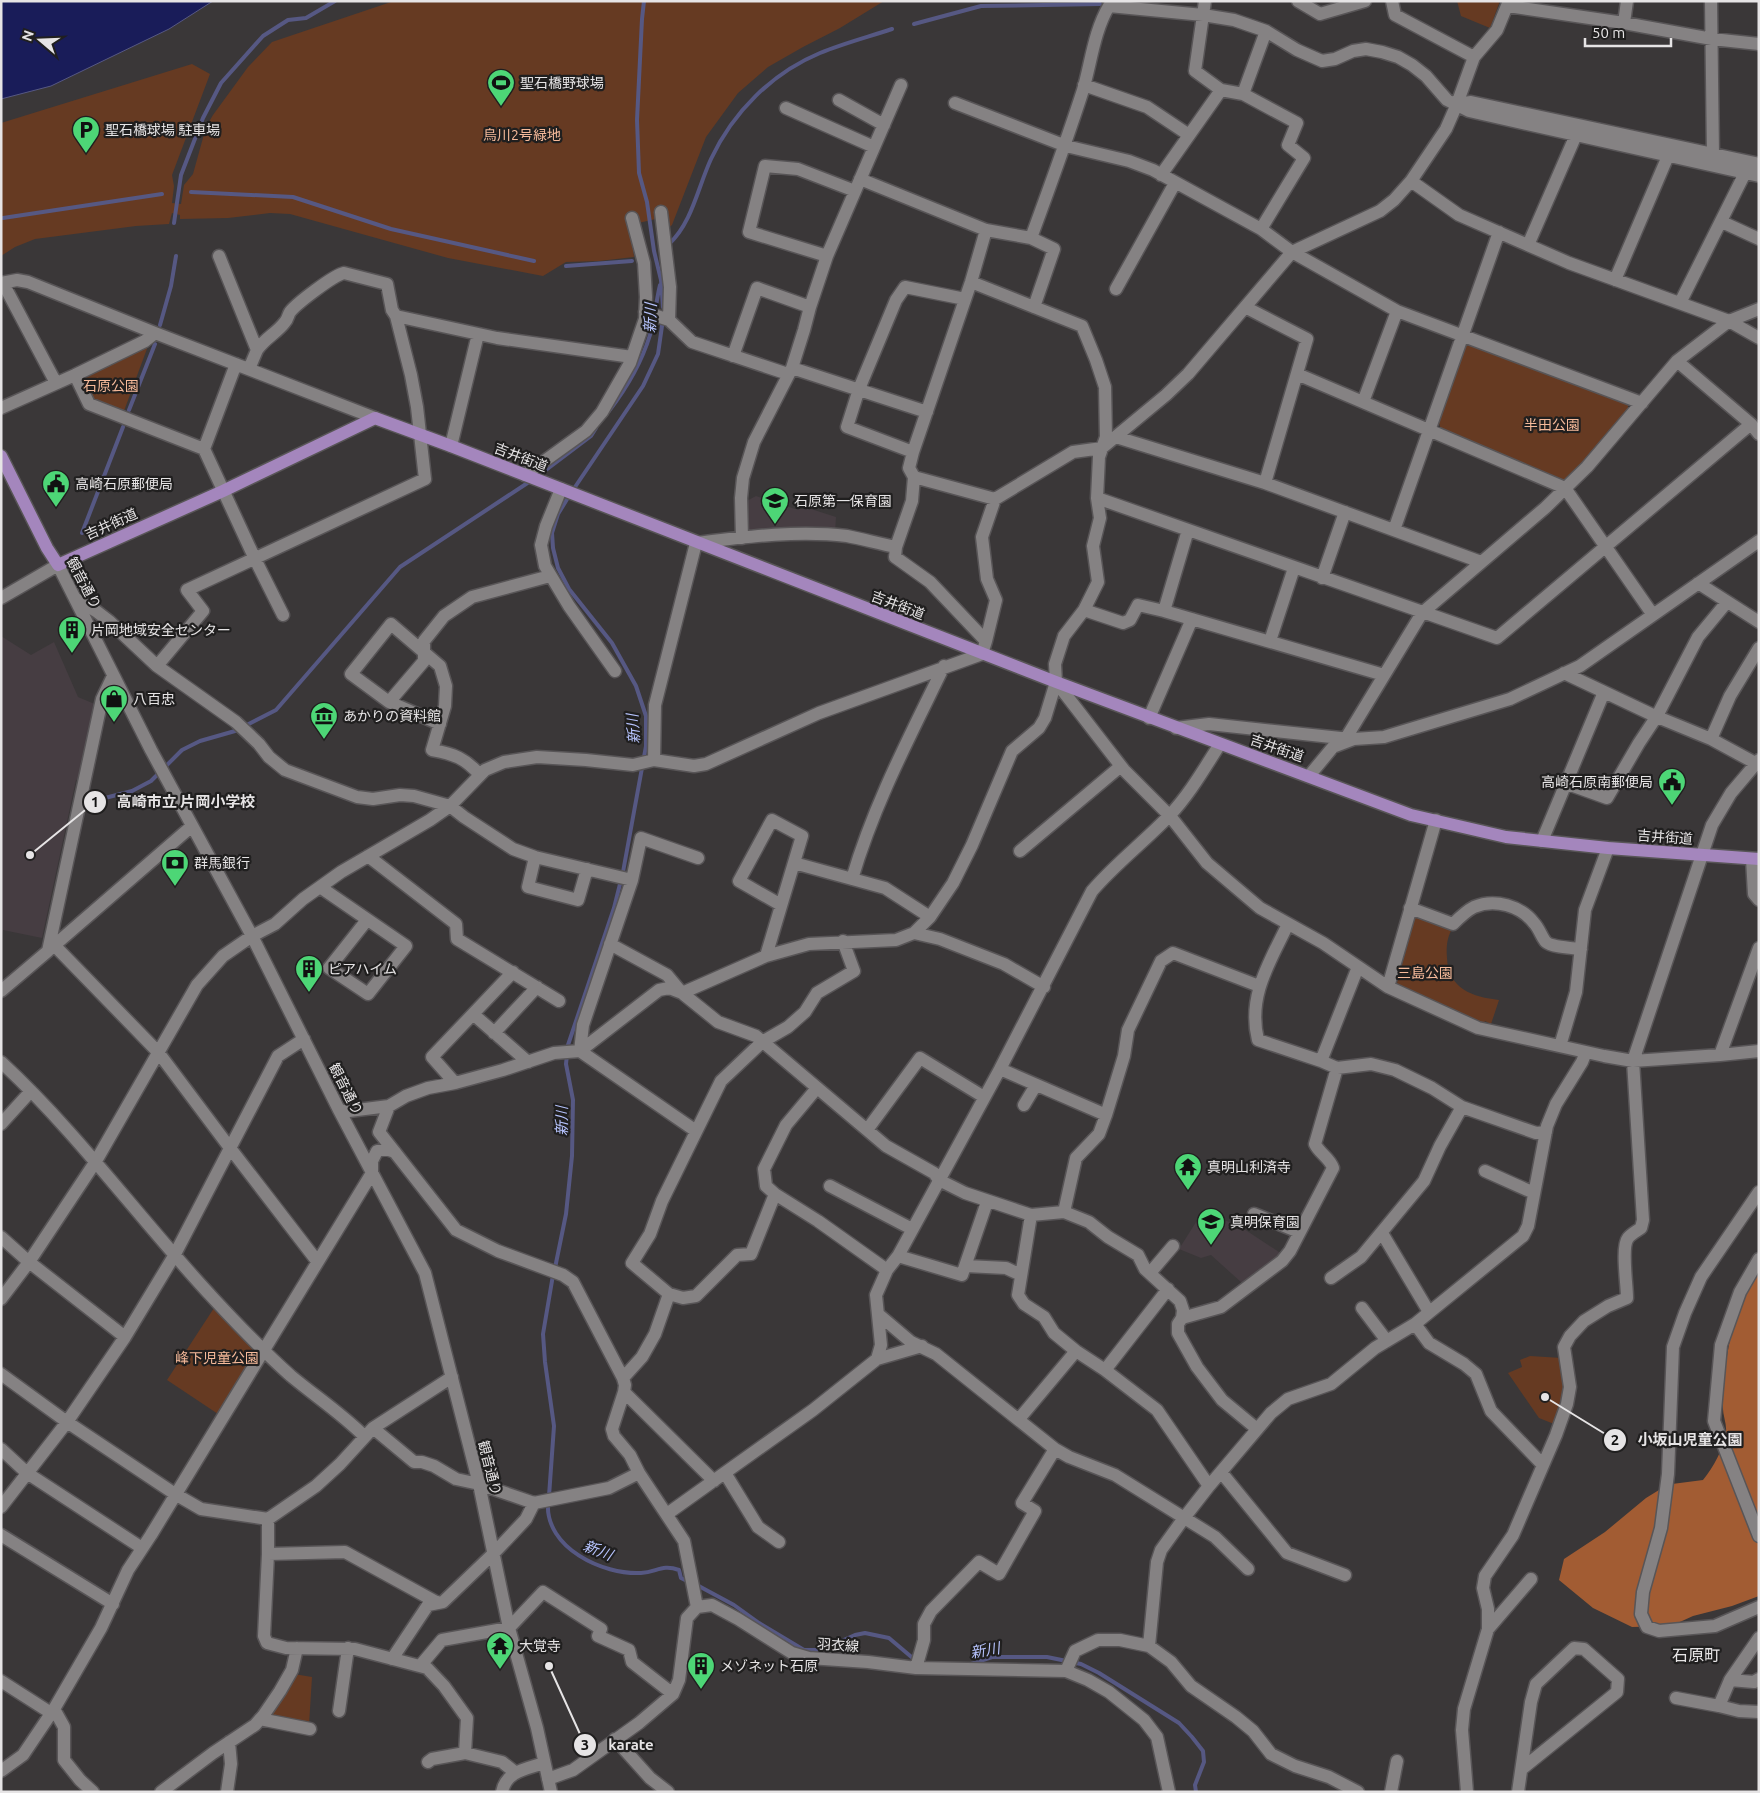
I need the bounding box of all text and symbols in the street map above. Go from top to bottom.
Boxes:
north arrow [15,15,65,65]
scale bar [1585,15,1671,47]
text: 50 m [1592,24,1625,41]
text: N [18,28,37,43]
sports icon: 聖石橋野球場 [486,68,516,107]
place label: 聖石橋野球場 [520,75,604,91]
parking icon: 聖石橋球場 駐車場 [71,115,101,154]
place label: 聖石橋球場 駐車場 [105,122,220,138]
park label: 烏川2号緑地 [483,127,561,143]
water label: 新川 [641,301,659,333]
park label: 石原公園 [83,378,139,394]
park label: 半田公園 [1524,417,1580,433]
street label: 吉井街道 [492,439,550,475]
public building icon: 高崎石原郵便局 [41,469,71,508]
place label: 高崎石原郵便局 [75,476,173,492]
school or university icon: 石原第一保育園 [760,486,790,525]
place label: 石原第一保育園 [794,493,892,509]
street label: 吉井街道 [82,505,140,543]
street label: 観音通り [64,555,104,611]
street label: 吉井街道 [869,587,927,623]
building icon: 片岡地域安全センター [57,615,87,654]
place label: 片岡地域安全センター [91,622,231,638]
shop icon: 八百忠 [99,684,129,723]
place label: 八百忠 [133,691,175,707]
museum icon: あかりの資料館 [309,701,339,740]
place label: あかりの資料館 [343,708,441,724]
water label: 新川 [623,711,643,745]
street label: 吉井街道 [1248,731,1306,765]
public building icon: 高崎石原南郵便局 [1657,767,1687,806]
place label: 高崎石原南郵便局 [1541,774,1653,790]
callout: 高崎市立 片岡小学校 [82,787,266,817]
text: 1 [91,793,99,810]
text: 高崎市立 片岡小学校 [117,793,255,810]
street label: 吉井街道 [1637,827,1693,847]
bank icon: 群馬銀行 [160,848,190,887]
place label: 群馬銀行 [194,855,250,871]
building icon: ピアハイム [294,954,324,993]
place label: ピアハイム [328,961,397,977]
park label: 三島公園 [1397,965,1453,981]
street label: 観音通り [326,1060,366,1118]
water label: 新川 [553,1104,570,1136]
temple icon: 真明山利済寺 [1173,1152,1203,1191]
place label: 真明山利済寺 [1207,1159,1291,1175]
school or university icon: 真明保育園 [1196,1207,1226,1246]
place label: 真明保育園 [1230,1214,1300,1230]
park label: 峰下児童公園 [175,1350,259,1366]
callout: 小坂山児童公園 [1602,1425,1752,1455]
text: 2 [1611,1431,1619,1448]
text: 小坂山児童公園 [1637,1431,1743,1448]
street label: 観音通り [475,1439,505,1497]
water label: 新川 [581,1537,617,1564]
temple icon: 大覚寺 [485,1631,515,1670]
street label: 羽衣線 [816,1636,860,1654]
place label: 大覚寺 [519,1638,561,1654]
water label: 新川 [969,1639,1003,1661]
district label: 石原町 [1672,1646,1720,1664]
building icon: メゾネット石原 [686,1651,716,1690]
place label: メゾネット石原 [720,1658,818,1674]
callout: karate [573,1730,663,1760]
text: 3 [581,1736,589,1753]
text: karate [608,1736,654,1753]

